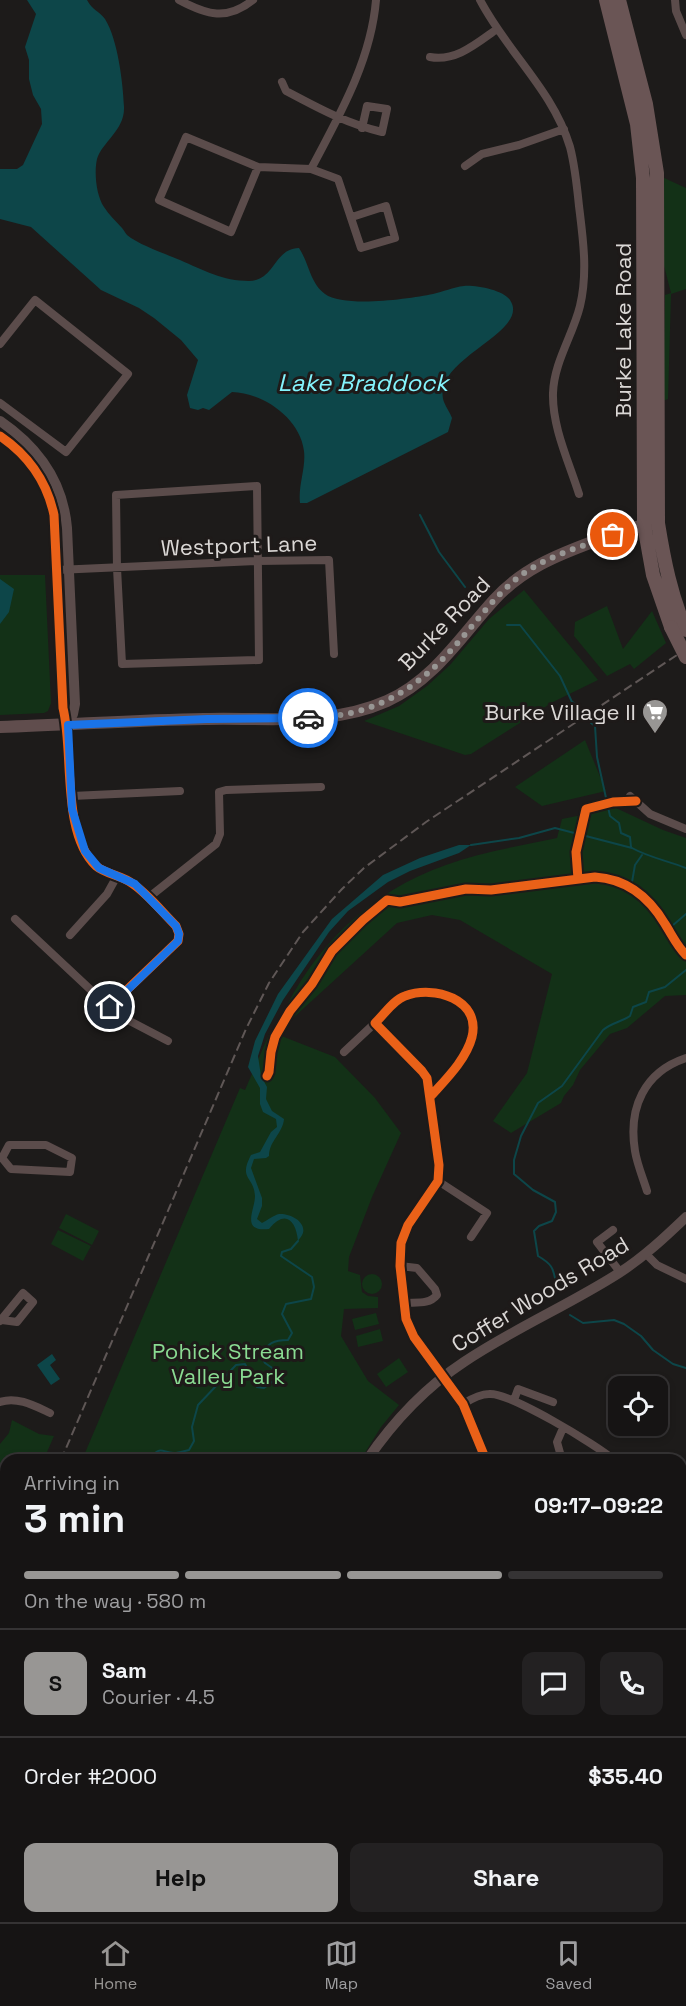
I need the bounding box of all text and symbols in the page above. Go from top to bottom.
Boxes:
street label: Burke Lake Road [609,243,637,417]
water label: Lake Braddock [278,367,451,398]
pin [587,509,638,560]
icon: bag [596,518,629,551]
street label: Westport Lane [160,528,318,562]
street label: Burke Road [392,570,496,676]
courier [278,688,338,748]
supermarket icon: Burke Village II [640,697,670,735]
place label: Burke Village II [484,698,636,726]
icon: car [292,702,325,735]
pin [84,981,135,1032]
icon: home [93,990,126,1023]
street label: Coffer Woods Road [446,1230,634,1358]
park label: Pohick Stream Valley Park [152,1337,304,1390]
map controls [608,1376,668,1436]
button: locate [608,1376,668,1436]
text: Arriving in [24,1470,120,1496]
text: 09:17–09:22 [534,1491,663,1519]
text: 3 min [24,1494,125,1543]
text: On the way · 580 m [24,1588,206,1614]
button: chat [522,1652,585,1715]
button: phone [600,1652,663,1715]
text: Sam [102,1656,147,1684]
text: S [49,1669,62,1697]
text: Courier · 4.5 [102,1684,215,1710]
text: Order #2000 [24,1762,157,1790]
text: $35.40 [588,1762,663,1790]
button: Help [24,1843,338,1912]
button: Share [350,1843,663,1912]
tab: Home [94,1937,137,1994]
tab: Map [325,1937,358,1994]
tab: Saved [546,1937,592,1994]

